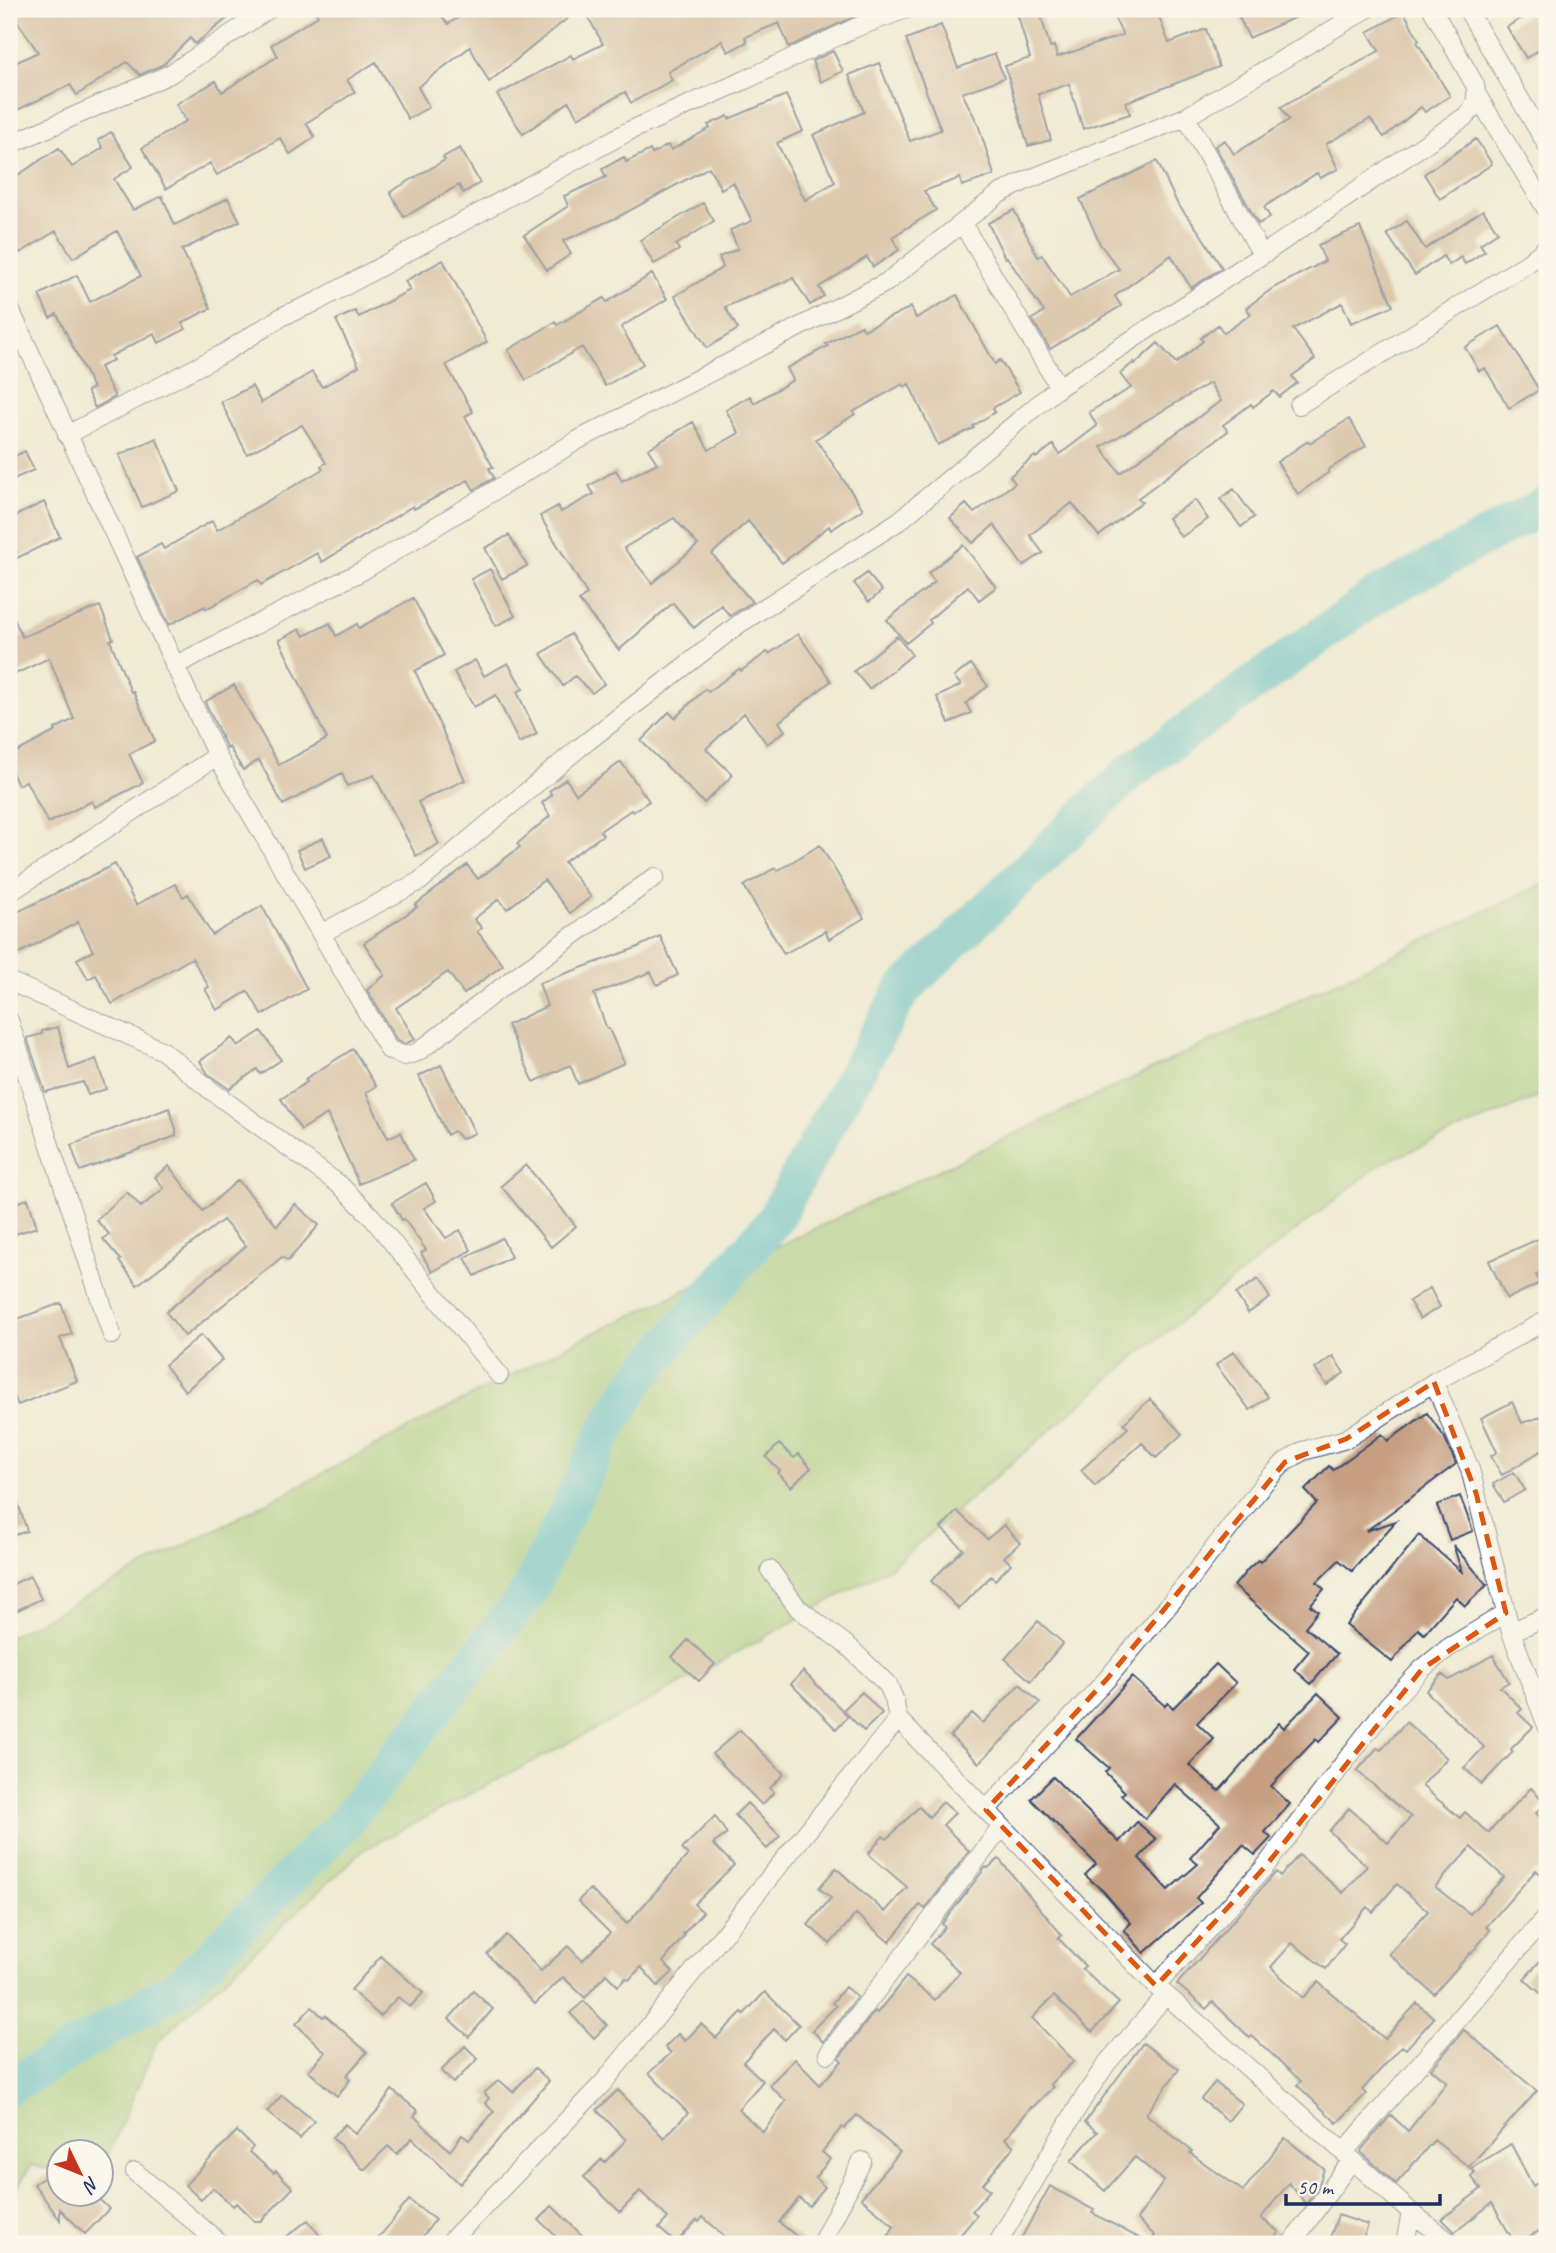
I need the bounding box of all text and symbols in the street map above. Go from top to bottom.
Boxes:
north arrow [46,2138,116,2208]
scale bar [1286,2162,1440,2206]
text: N [77,2171,104,2199]
text: 50 m [1297,2174,1335,2200]

